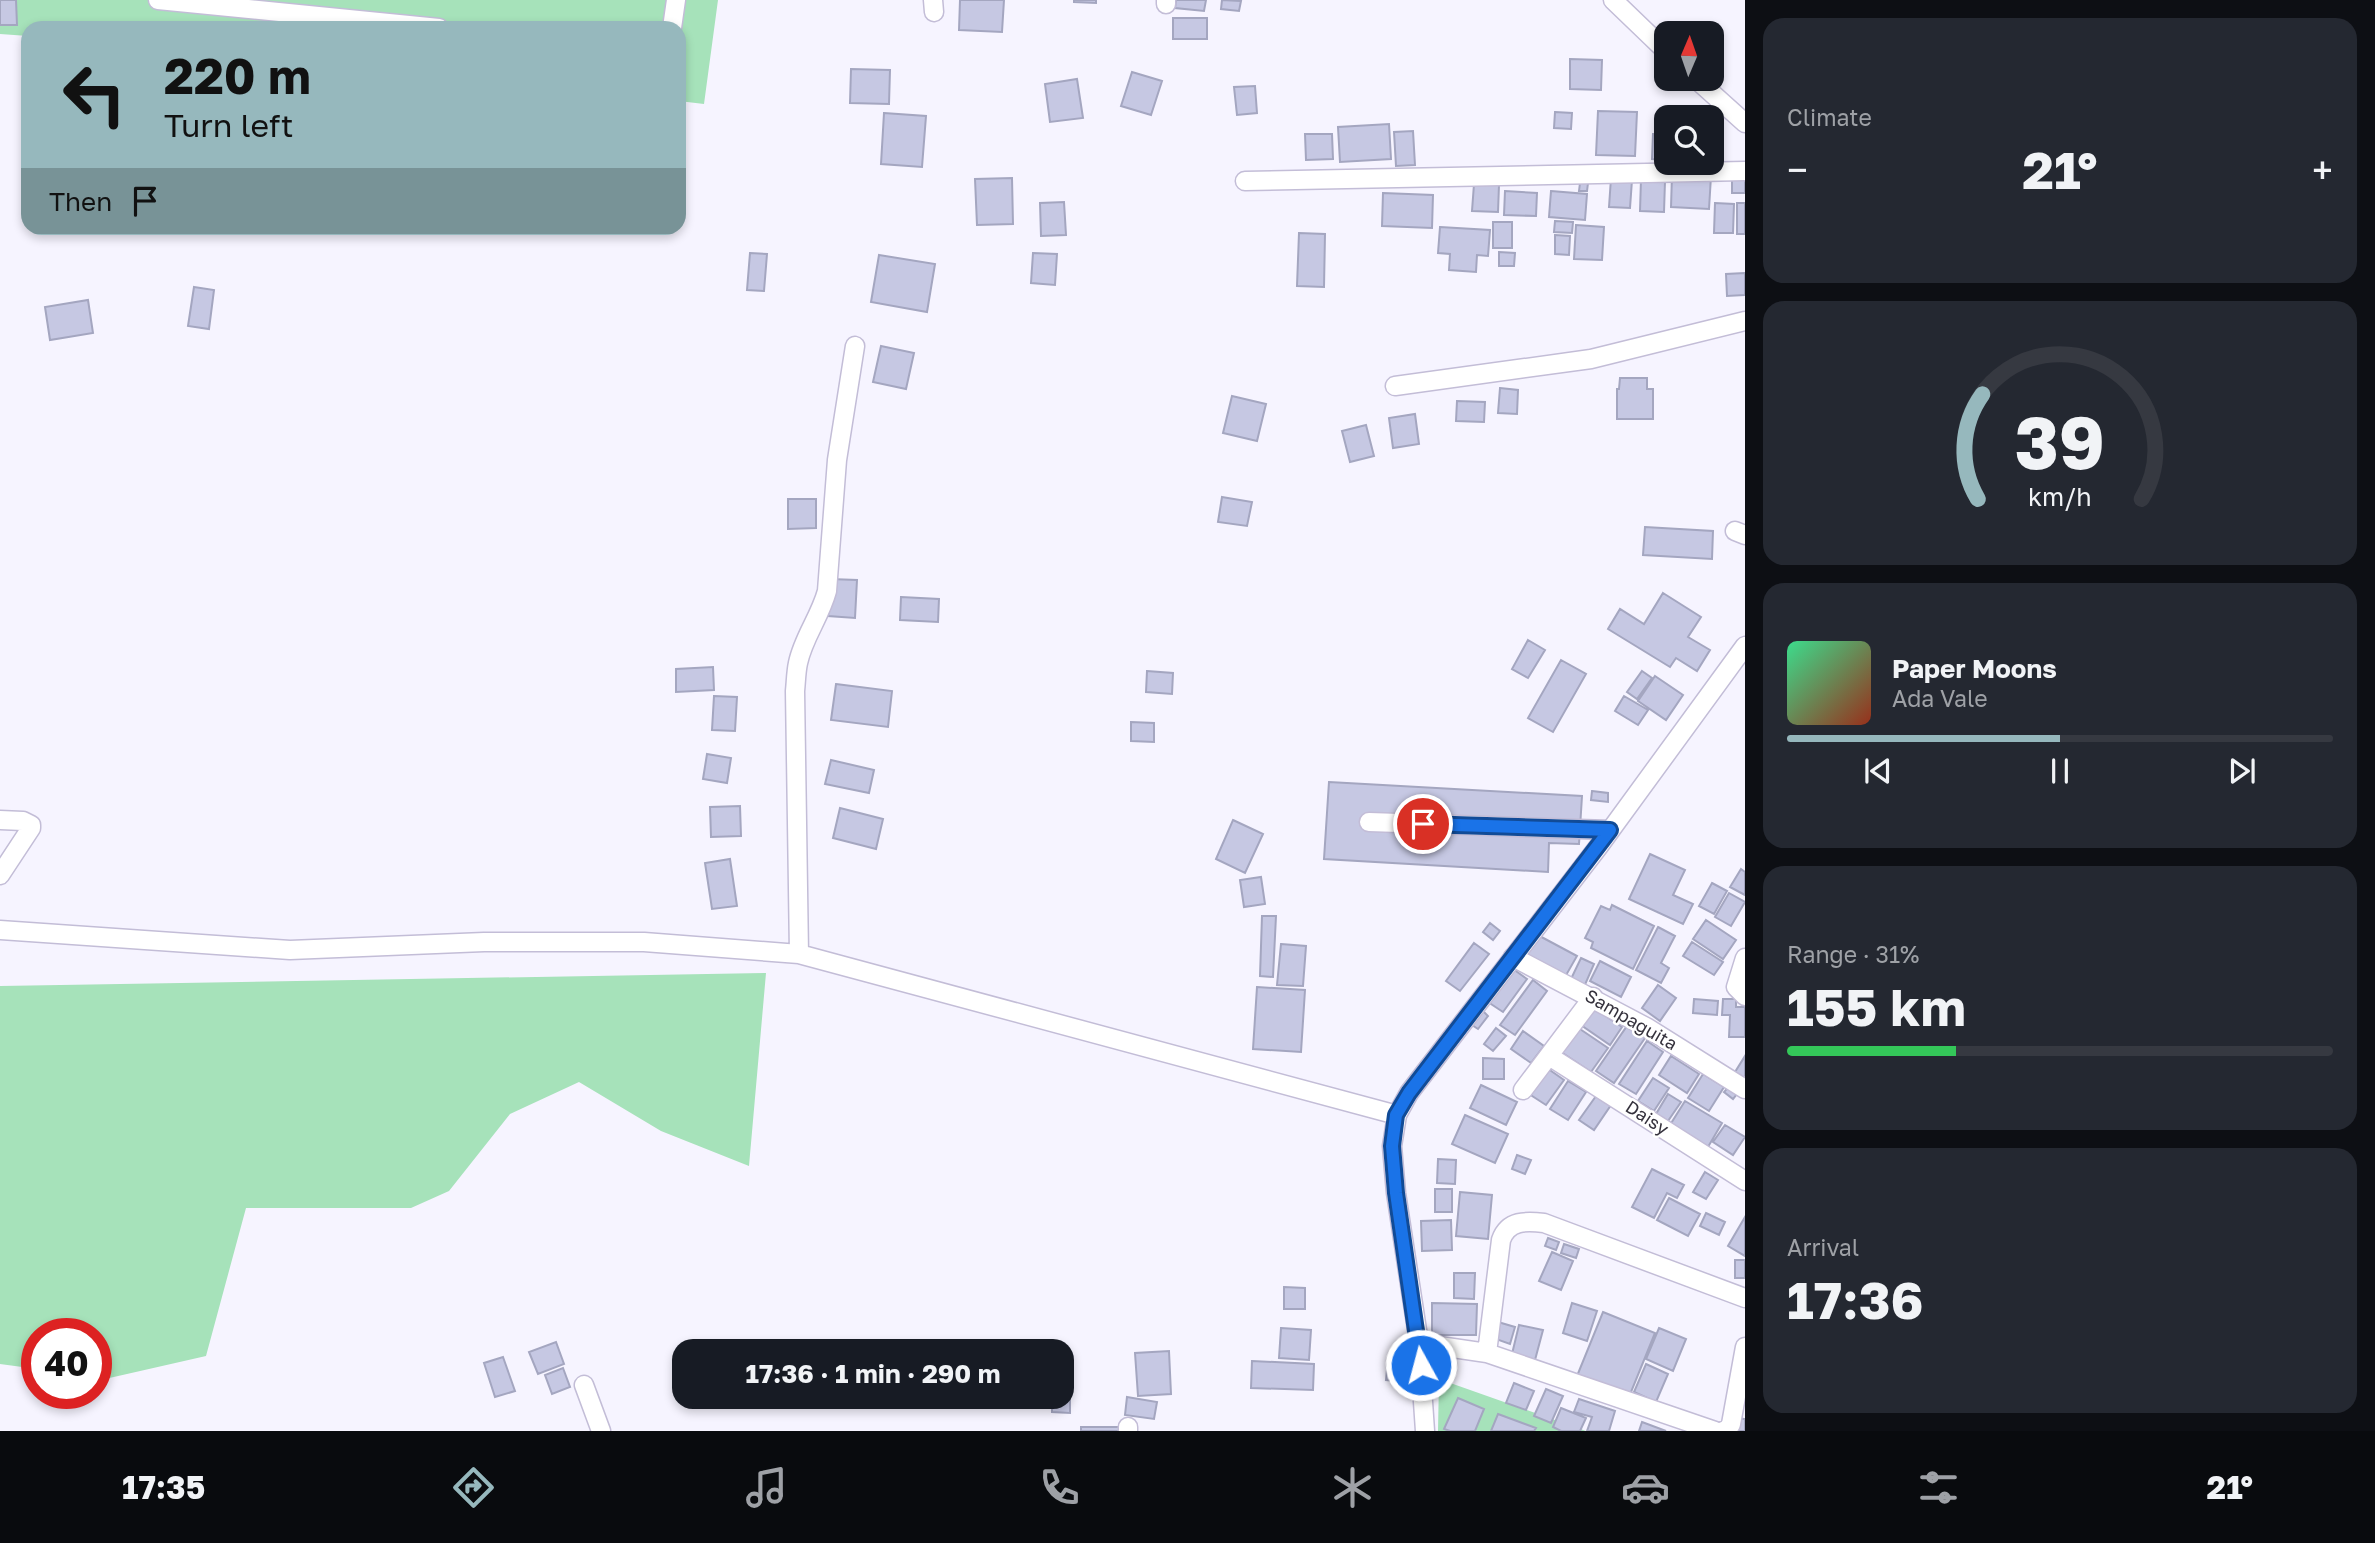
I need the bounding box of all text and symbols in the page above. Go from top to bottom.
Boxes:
north arrow [1654,21,1724,91]
map controls [1654,21,1724,175]
text: 220 m [164,46,311,105]
icon: left [49,49,140,140]
text: Climate [1787,103,1872,131]
button: search [1654,105,1724,175]
text: Turn left [164,106,293,144]
text: 21° [2022,138,2098,200]
text: − [1787,147,1808,192]
text: + [2312,147,2333,192]
icon: arrive [126,182,164,220]
text: Then [49,186,112,217]
text: 39 [2015,398,2105,485]
text: km/h [2028,481,2092,512]
text: Paper Moons [1892,653,2057,684]
text: Ada Vale [1892,684,1988,712]
icon: previous [1859,752,1897,790]
icon: pause [2041,752,2079,790]
icon: next [2223,752,2261,790]
pin [1393,794,1453,854]
icon: arrive [1404,805,1442,843]
text: Range · 31% [1787,940,1919,968]
text: 155 km [1787,975,1966,1037]
street label: Sampaguita [1581,984,1682,1054]
street label: Daisy [1622,1095,1673,1139]
text: Arrival [1787,1233,1859,1261]
text: 17:36 [1787,1268,1924,1330]
speed limit sign: 40 [21,1318,112,1409]
position arrow [1384,1328,1458,1402]
text: 17:36 · 1 min · 290 m [746,1358,1000,1389]
icon: directions [449,1463,498,1512]
icon: music [742,1463,791,1512]
icon: phone [1035,1463,1084,1512]
icon: climate [1328,1463,1377,1512]
icon: car [1621,1463,1670,1512]
icon: filters [1914,1463,1963,1512]
text: 17:35 [122,1468,205,1506]
text: 21° [2207,1468,2253,1506]

